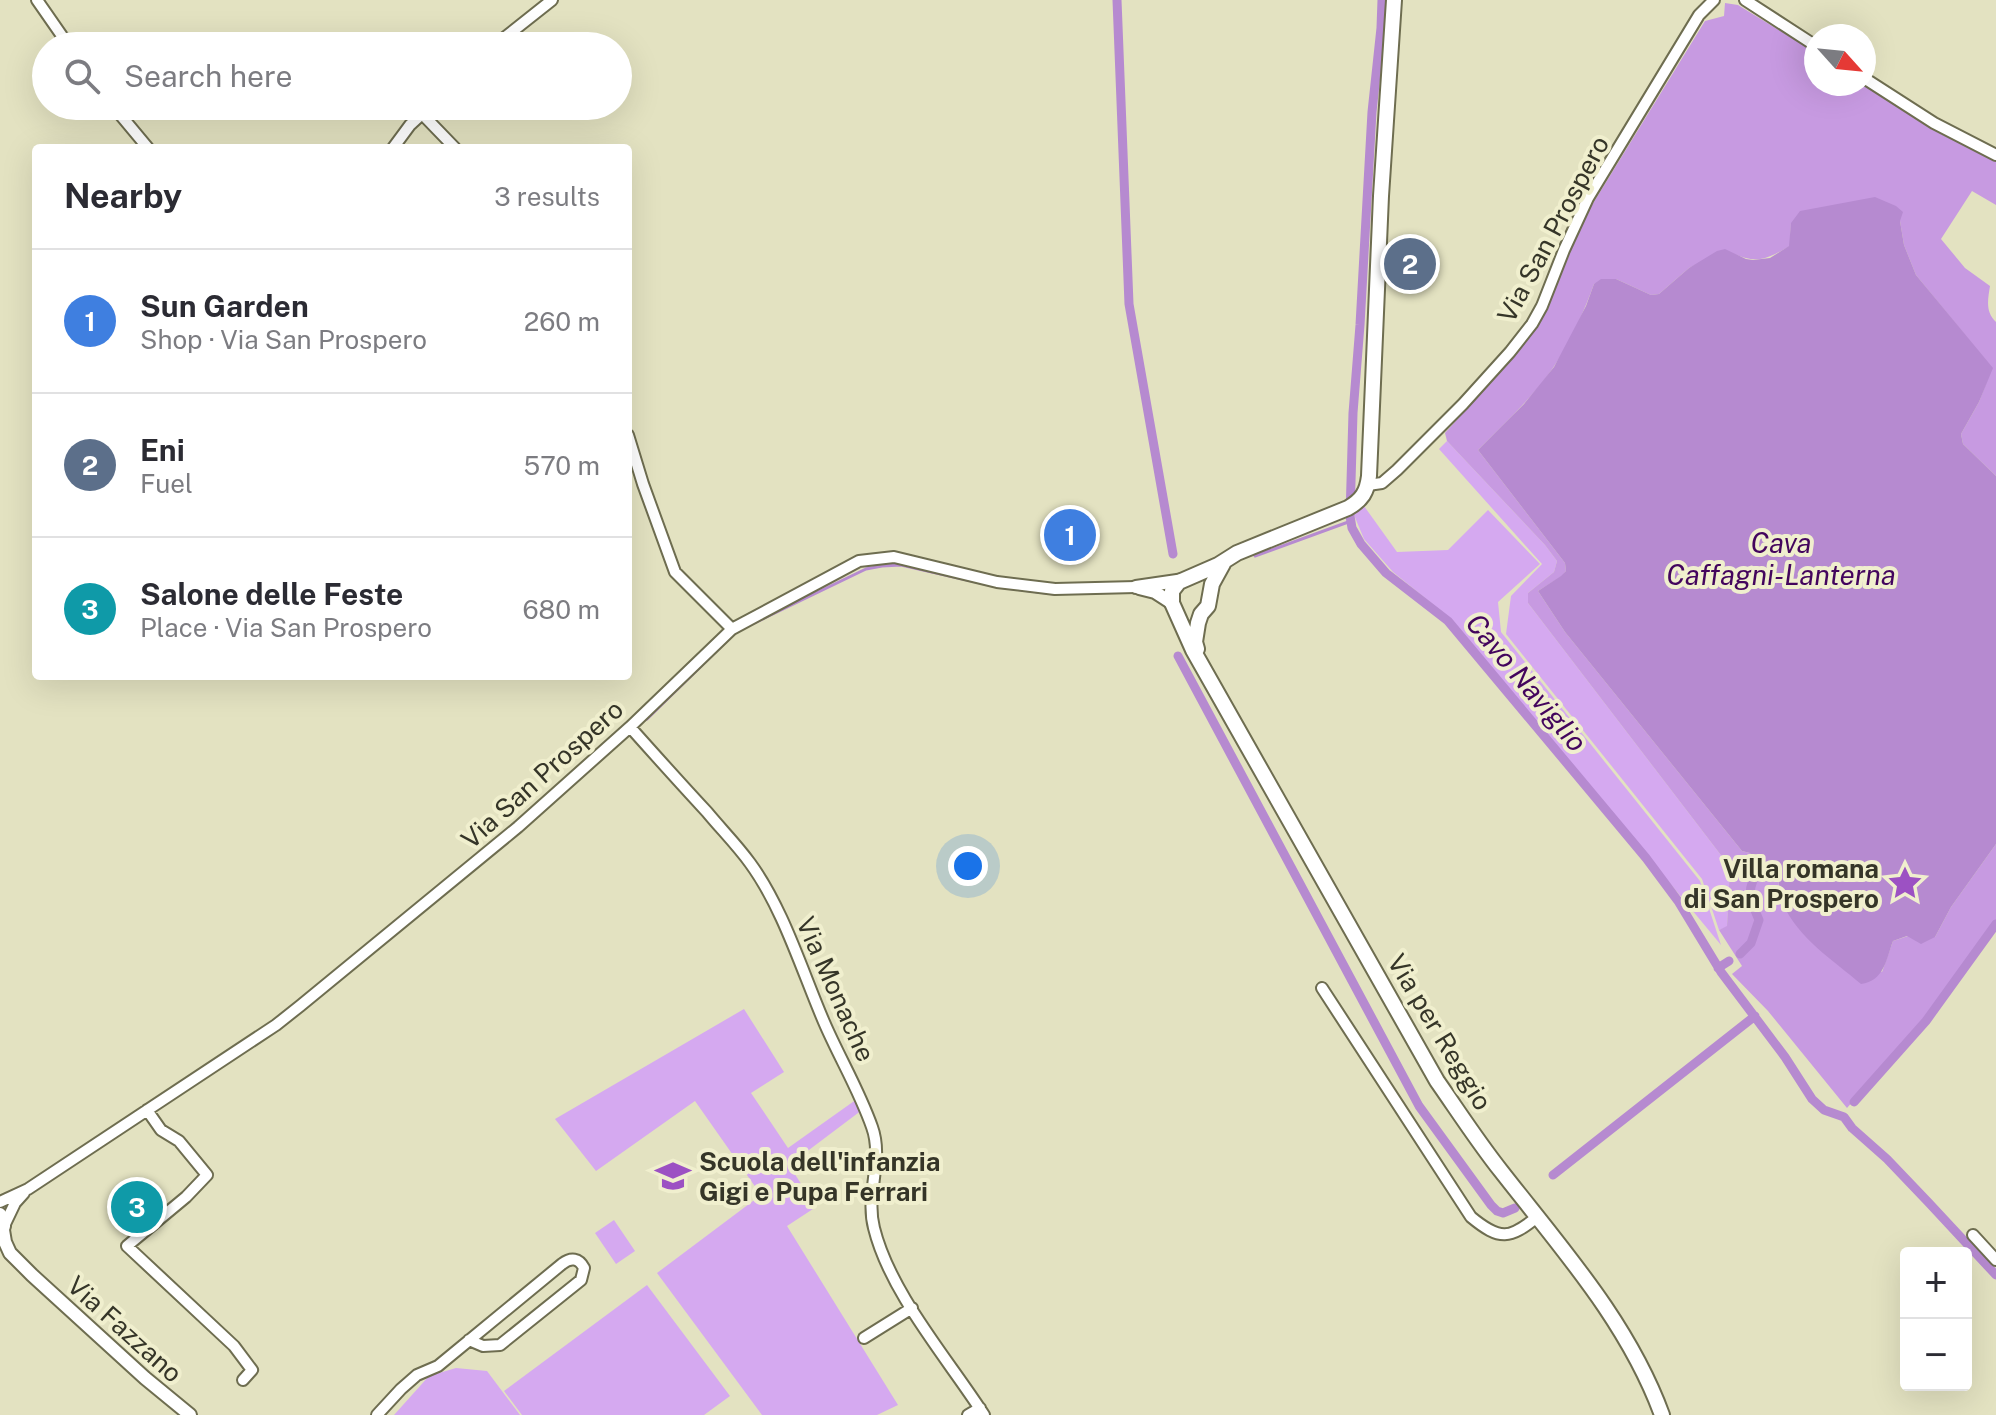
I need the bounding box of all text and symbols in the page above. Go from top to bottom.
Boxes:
north arrow [1804,24,1876,96]
search box [32,32,632,120]
icon: search [60,54,104,98]
text: Search here [124,58,292,94]
street label: Via San Prospero [1491,130,1615,328]
text: Nearby [64,176,182,216]
text: 3 results [494,181,600,212]
pin: 2 [1384,234,1436,294]
text: Sun Garden [140,288,309,324]
text: 1 [84,306,96,337]
text: 260 m [524,306,600,337]
text: Shop · Via San Prospero [140,324,427,355]
text: Eni [140,432,185,468]
text: 2 [82,450,98,481]
text: 570 m [524,450,600,481]
text: Fuel [140,468,193,499]
pin: 1 [1044,505,1096,565]
water label: Cava Caffagni-Lanterna [1666,526,1896,591]
text: Salone delle Feste [140,576,403,612]
text: 3 [81,594,99,625]
text: 680 m [523,594,600,625]
water label: Cavo Naviglio [1460,606,1594,758]
text: Place · Via San Prospero [140,612,432,643]
street label: Via San Prospero [455,693,629,855]
your location [948,846,988,886]
place label: Villa romana di San Prospero [1684,853,1879,914]
place icon: Villa romana di San Prospero [1886,864,1924,902]
street label: Via Monache [790,912,882,1066]
street label: Via per Reggio [1381,948,1499,1116]
place label: Scuola dell'infanzia Gigi e Pupa Ferrari [699,1146,940,1207]
school or university icon: Scuola dell'infanzia Gigi e Pupa Ferrari [654,1157,692,1195]
pin: 3 [111,1177,163,1237]
map controls [1900,1247,1972,1391]
button: + [1900,1247,1972,1319]
street label: Via Fazzano [61,1269,189,1389]
button: − [1900,1319,1972,1391]

